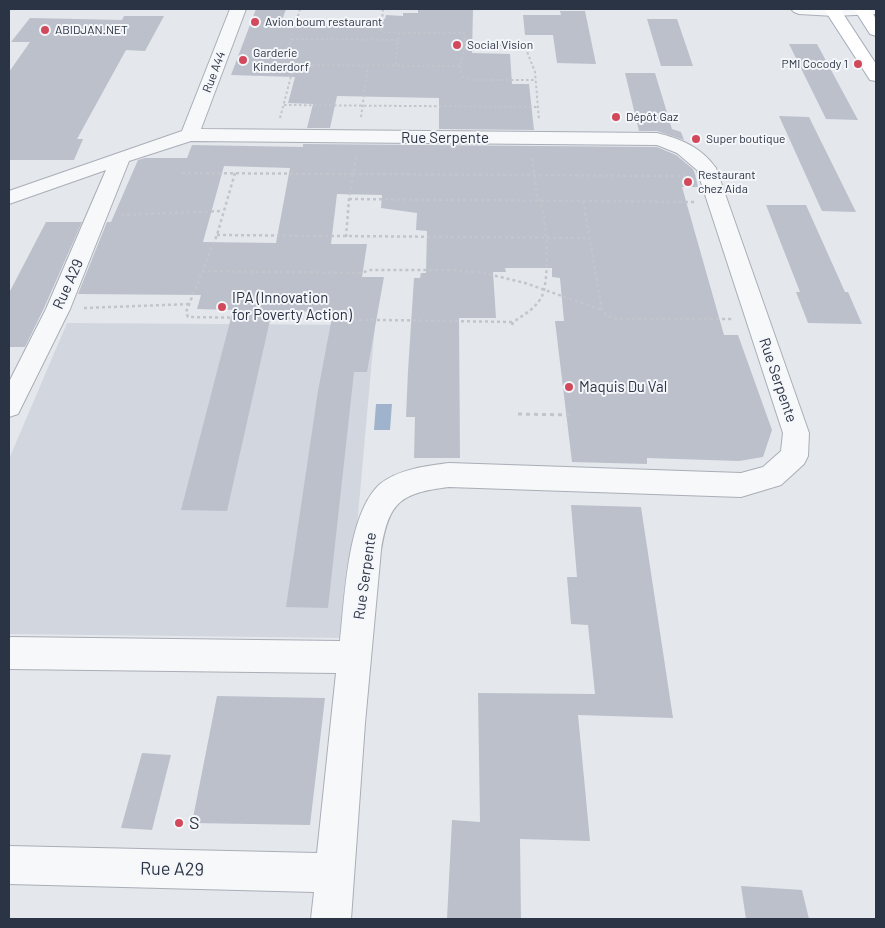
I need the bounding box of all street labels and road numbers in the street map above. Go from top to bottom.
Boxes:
street label: Rue A44 [200,49,228,95]
street label: Rue Serpente [401,129,489,147]
street label: Rue A29 [49,256,87,312]
street label: Rue Serpente [755,336,801,424]
street label: Rue Serpente [350,531,380,621]
street label: Rue A29 [140,858,204,880]

